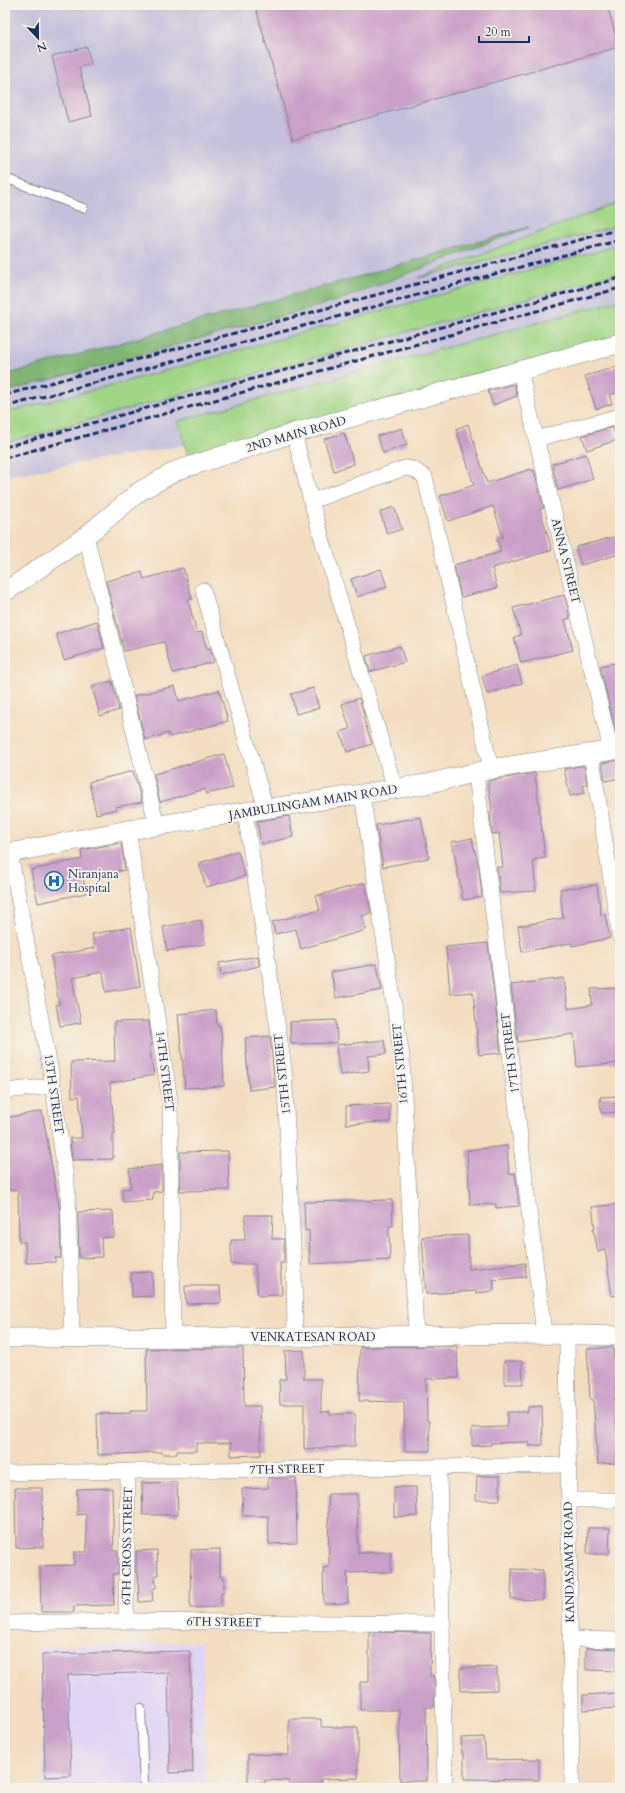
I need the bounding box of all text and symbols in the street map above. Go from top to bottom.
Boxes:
north arrow [18,18,58,58]
scale bar [479,18,529,44]
text: 20 m [485,24,512,40]
text: N [34,38,49,56]
street label: 2ND MAIN ROAD [244,412,348,456]
street label: ANNA STREET [548,517,584,606]
street label: JAMBULINGAM MAIN ROAD [226,781,399,824]
place label: Niranjana Hospital [68,866,119,896]
hospital icon: Niranjana Hospital [43,870,65,892]
street label: 17TH STREET [497,1012,523,1094]
street label: 16TH STREET [388,1023,412,1105]
street label: 14TH STREET [152,1030,178,1112]
street label: 15TH STREET [270,1033,294,1115]
street label: 13TH STREET [40,1053,68,1135]
street label: VENKATESAN ROAD [250,1329,376,1345]
street label: 7TH STREET [249,1460,325,1478]
street label: 6TH CROSS STREET [118,1487,136,1605]
street label: KANDASAMY ROAD [560,1501,578,1623]
street label: 6TH STREET [186,1613,262,1631]

